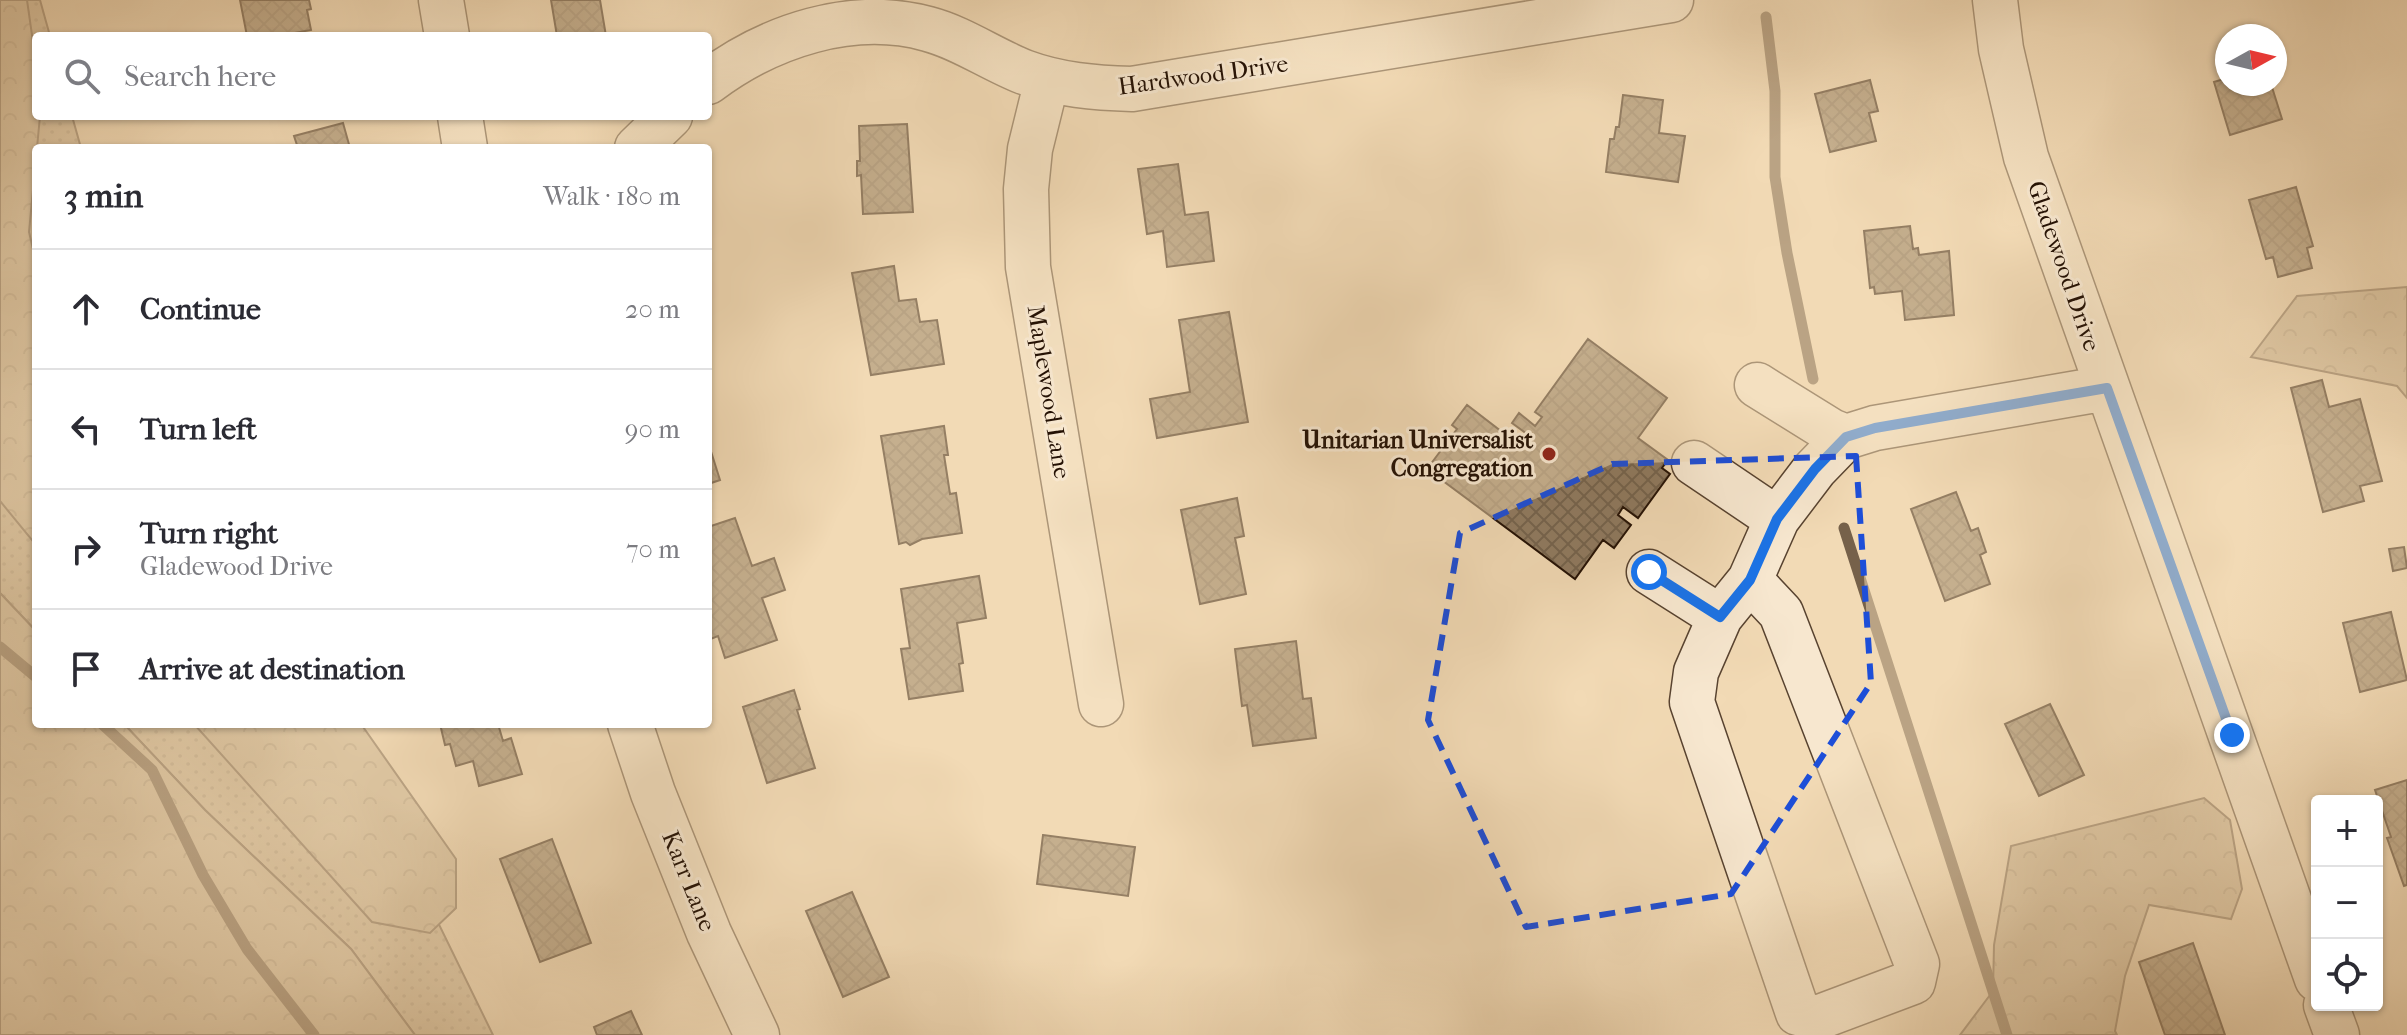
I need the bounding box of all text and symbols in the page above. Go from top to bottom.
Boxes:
north arrow [2215,24,2287,96]
search box [32,32,712,120]
street label: Hardwood Drive [1116,49,1290,101]
icon: search [60,54,104,98]
text: Search here [124,59,276,94]
text: 3 min [64,176,143,216]
street label: Gladewood Drive [2022,177,2106,355]
text: Walk · 180 m [543,181,680,212]
icon: ahead [64,287,108,331]
text: Continue [140,292,261,327]
text: 20 m [625,294,680,325]
street label: Maplewood Lane [1021,303,1077,481]
icon: left [64,407,108,451]
text: Turn left [140,412,257,447]
text: 90 m [625,414,680,445]
place label: Unitarian Universalist Congregation [1301,426,1534,482]
marker: Unitarian Universalist Congregation [1540,445,1558,463]
text: Turn right [140,516,278,551]
icon: right [64,527,108,571]
text: 70 m [626,534,680,565]
text: Gladewood Drive [140,551,333,582]
route start [1631,554,1667,590]
icon: arrive [64,647,108,691]
text: Arrive at destination [140,652,405,687]
route end [2214,717,2250,753]
map controls [2311,795,2383,1011]
button: + [2311,795,2383,867]
street label: Karr Lane [656,827,722,935]
button: − [2311,867,2383,939]
button: locate [2311,939,2383,1011]

